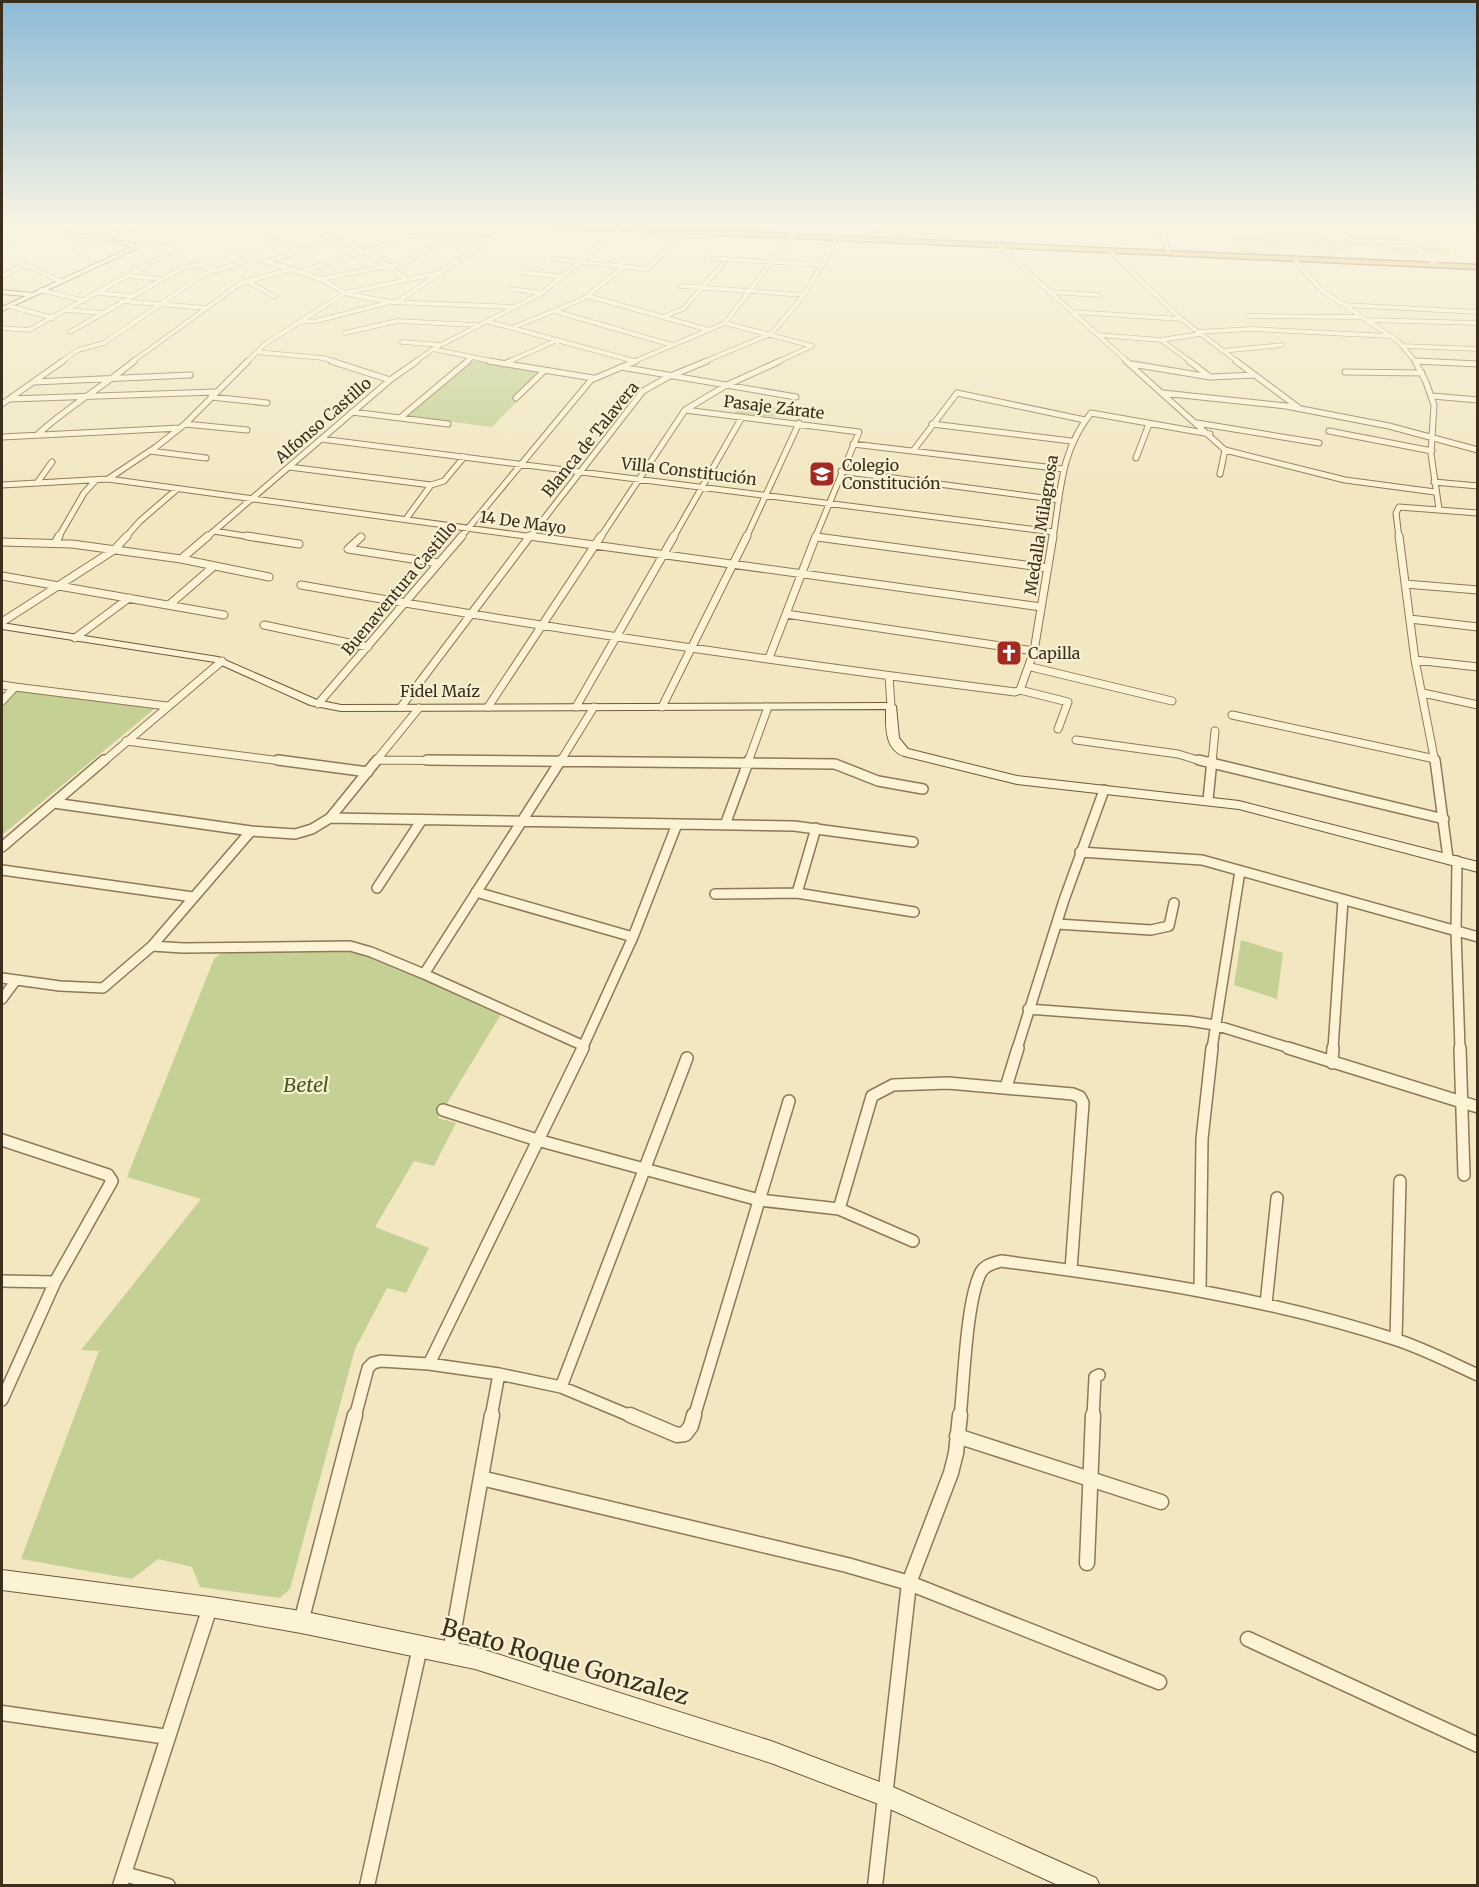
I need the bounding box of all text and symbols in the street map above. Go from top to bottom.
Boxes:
street label: Alfonso Castillo [270,373,375,468]
street label: Blanca de Talavera [537,377,643,501]
street label: Pasaje Zárate [723,391,825,423]
street label: Villa Constitución [619,453,758,489]
street label: Medalla Milagrosa [1020,453,1062,597]
place label: Colegio Constitución [842,455,941,493]
school or university icon: Colegio Constitución [807,459,837,489]
street label: 14 De Mayo [478,506,568,538]
street label: Buenaventura Castillo [337,517,461,659]
church icon: Capilla [994,638,1024,668]
place label: Capilla [1028,643,1081,663]
street label: Fidel Maíz [400,681,480,701]
park label: Betel [283,1072,329,1097]
street label: Beato Roque Gonzalez [438,1611,693,1712]

